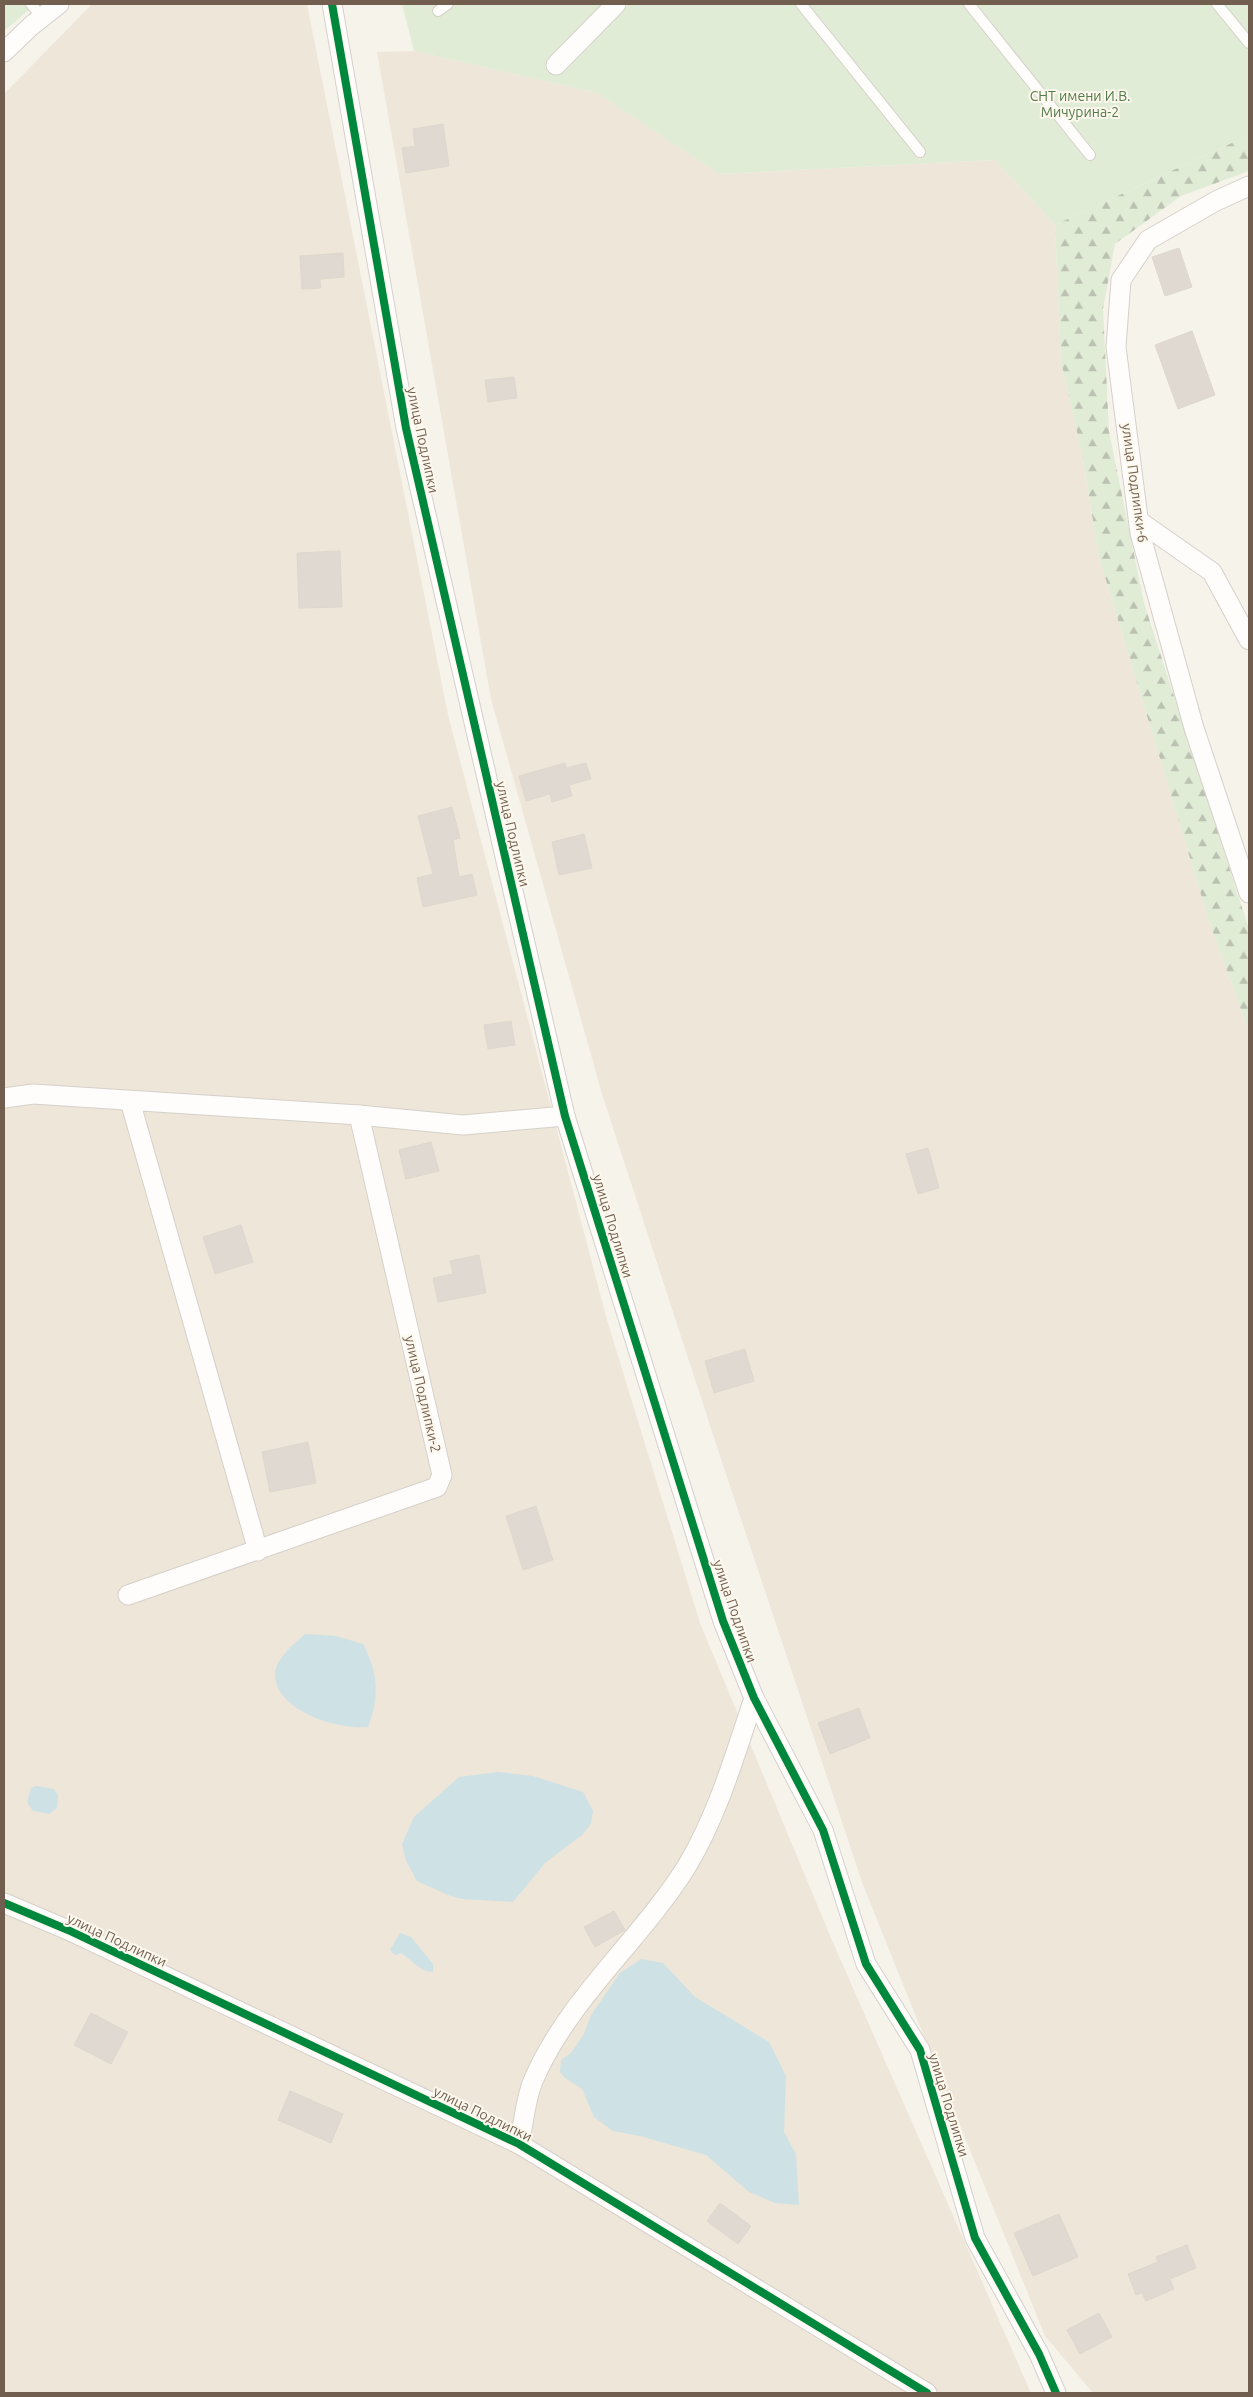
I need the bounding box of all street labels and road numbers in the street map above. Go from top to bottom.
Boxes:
street label: улица Подлипки [404,386,442,494]
street label: улица Подлипки-6 [1119,423,1151,544]
street label: улица Подлипки [493,780,533,888]
street label: улица Подлипки [590,1172,636,1280]
street label: улица Подлипки-2 [402,1334,444,1454]
street label: улица Подлипки [710,1557,760,1665]
street label: улица Подлипки [65,1910,169,1970]
street label: улица Подлипки [926,2051,972,2159]
street label: улица Подлипки [431,2083,535,2145]

